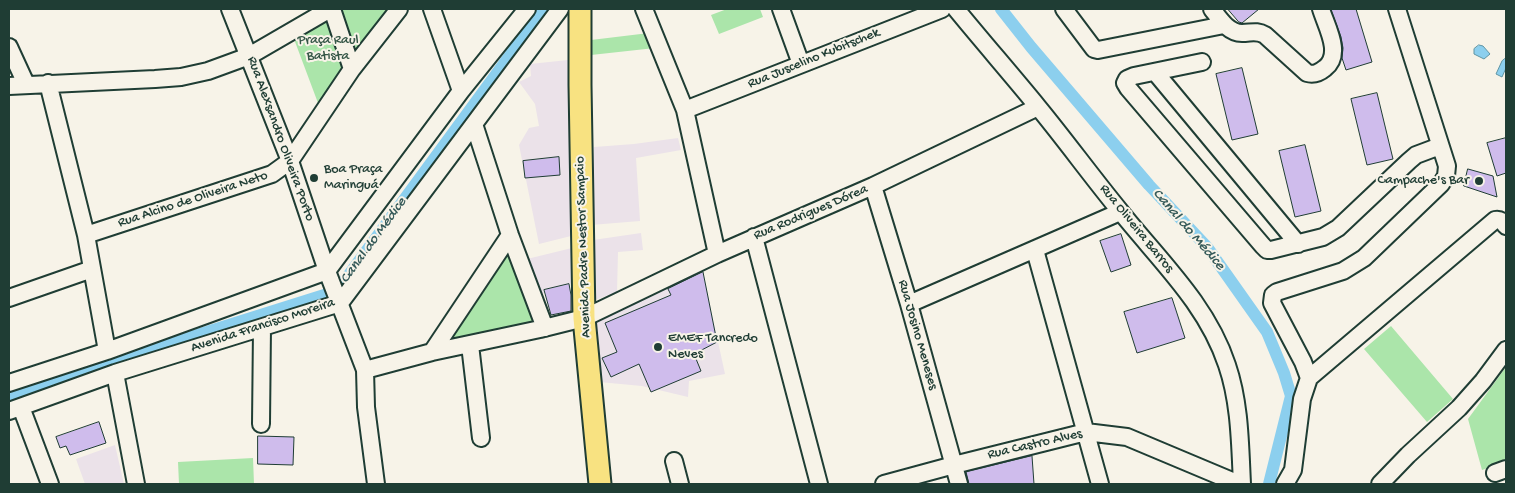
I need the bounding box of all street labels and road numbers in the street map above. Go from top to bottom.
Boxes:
street label: Rua Juscelino Kubitschek [746,25,882,93]
street label: Rua Alexsandro Oliveira Porto [242,54,318,224]
street label: Avenida Padre Nestor Sampaio [572,156,596,338]
street label: Rua Alcino de Oliveira Neto [116,168,270,232]
street label: Rua Rodrigues Dórea [751,181,871,245]
street label: Rua Oliveira Barros [1095,181,1177,277]
street label: Rua Josino Meneses [893,278,941,392]
street label: Avenida Francisco Moreira [189,295,337,357]
street label: Rua Castro Alves [986,426,1084,464]

